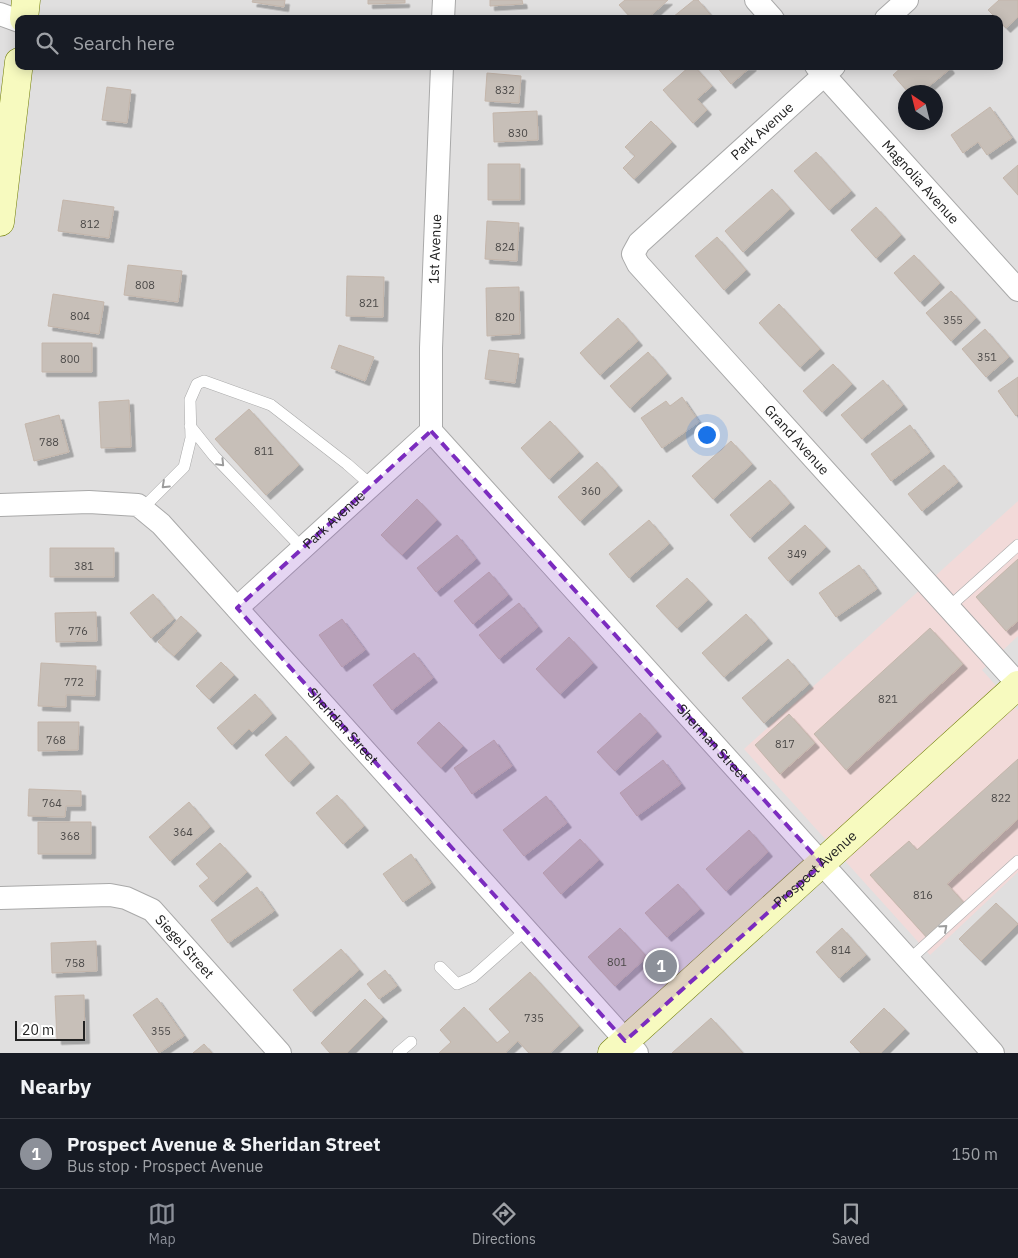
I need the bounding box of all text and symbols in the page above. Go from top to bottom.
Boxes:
search box [15,15,1003,70]
icon: search [33,29,61,57]
text: Search here [73,31,175,55]
house number: 832 [495,83,515,97]
north arrow [898,85,943,130]
street label: Park Avenue [727,98,797,164]
house number: 830 [508,126,528,140]
street label: Magnolia Avenue [878,136,963,228]
street label: 1st Avenue [424,213,445,284]
house number: 812 [80,217,100,231]
house number: 824 [495,240,515,254]
house number: 808 [135,278,155,292]
house number: 821 [359,296,379,310]
house number: 804 [70,309,90,323]
house number: 820 [495,310,515,324]
house number: 355 [943,313,963,327]
house number: 351 [977,350,997,364]
house number: 800 [60,352,80,366]
street label: Grand Avenue [761,401,834,479]
your location [694,422,720,448]
house number: 788 [39,435,59,449]
house number: 811 [254,444,274,458]
one-way arrow [216,458,225,467]
one-way arrow [162,479,171,488]
house number: 360 [581,484,601,498]
street label: Park Avenue [299,486,369,553]
house number: 349 [787,547,807,561]
house number: 381 [74,559,94,573]
house number: 776 [68,624,88,638]
house number: 772 [64,675,84,689]
street label: Sheridan Street [304,684,382,769]
house number: 821 [878,692,898,706]
street label: Sherman Street [673,700,752,785]
house number: 768 [46,733,66,747]
house number: 817 [775,737,795,751]
house number: 822 [991,791,1011,805]
house number: 764 [42,796,62,810]
house number: 364 [173,825,193,839]
street label: Prospect Avenue [770,827,861,911]
house number: 368 [60,829,80,843]
house number: 816 [913,888,933,902]
street label: Siegel Street [151,911,218,982]
one-way arrow [939,925,948,934]
house number: 814 [831,943,851,957]
pin: 1 [645,947,677,985]
house number: 801 [607,955,627,969]
house number: 758 [65,956,85,970]
house number: 735 [524,1011,544,1025]
scale bar [15,1018,85,1041]
text: 20 m [22,1021,54,1039]
house number: 355 [151,1024,171,1038]
text: Nearby [20,1072,91,1100]
text: Prospect Avenue & Sheridan Street [67,1132,381,1156]
text: 1 [31,1144,41,1164]
text: 150 m [951,1144,998,1164]
text: Bus stop · Prospect Avenue [67,1156,263,1176]
tab: Map [148,1200,176,1248]
tab: Directions [472,1200,536,1248]
tab: Saved [832,1200,870,1248]

